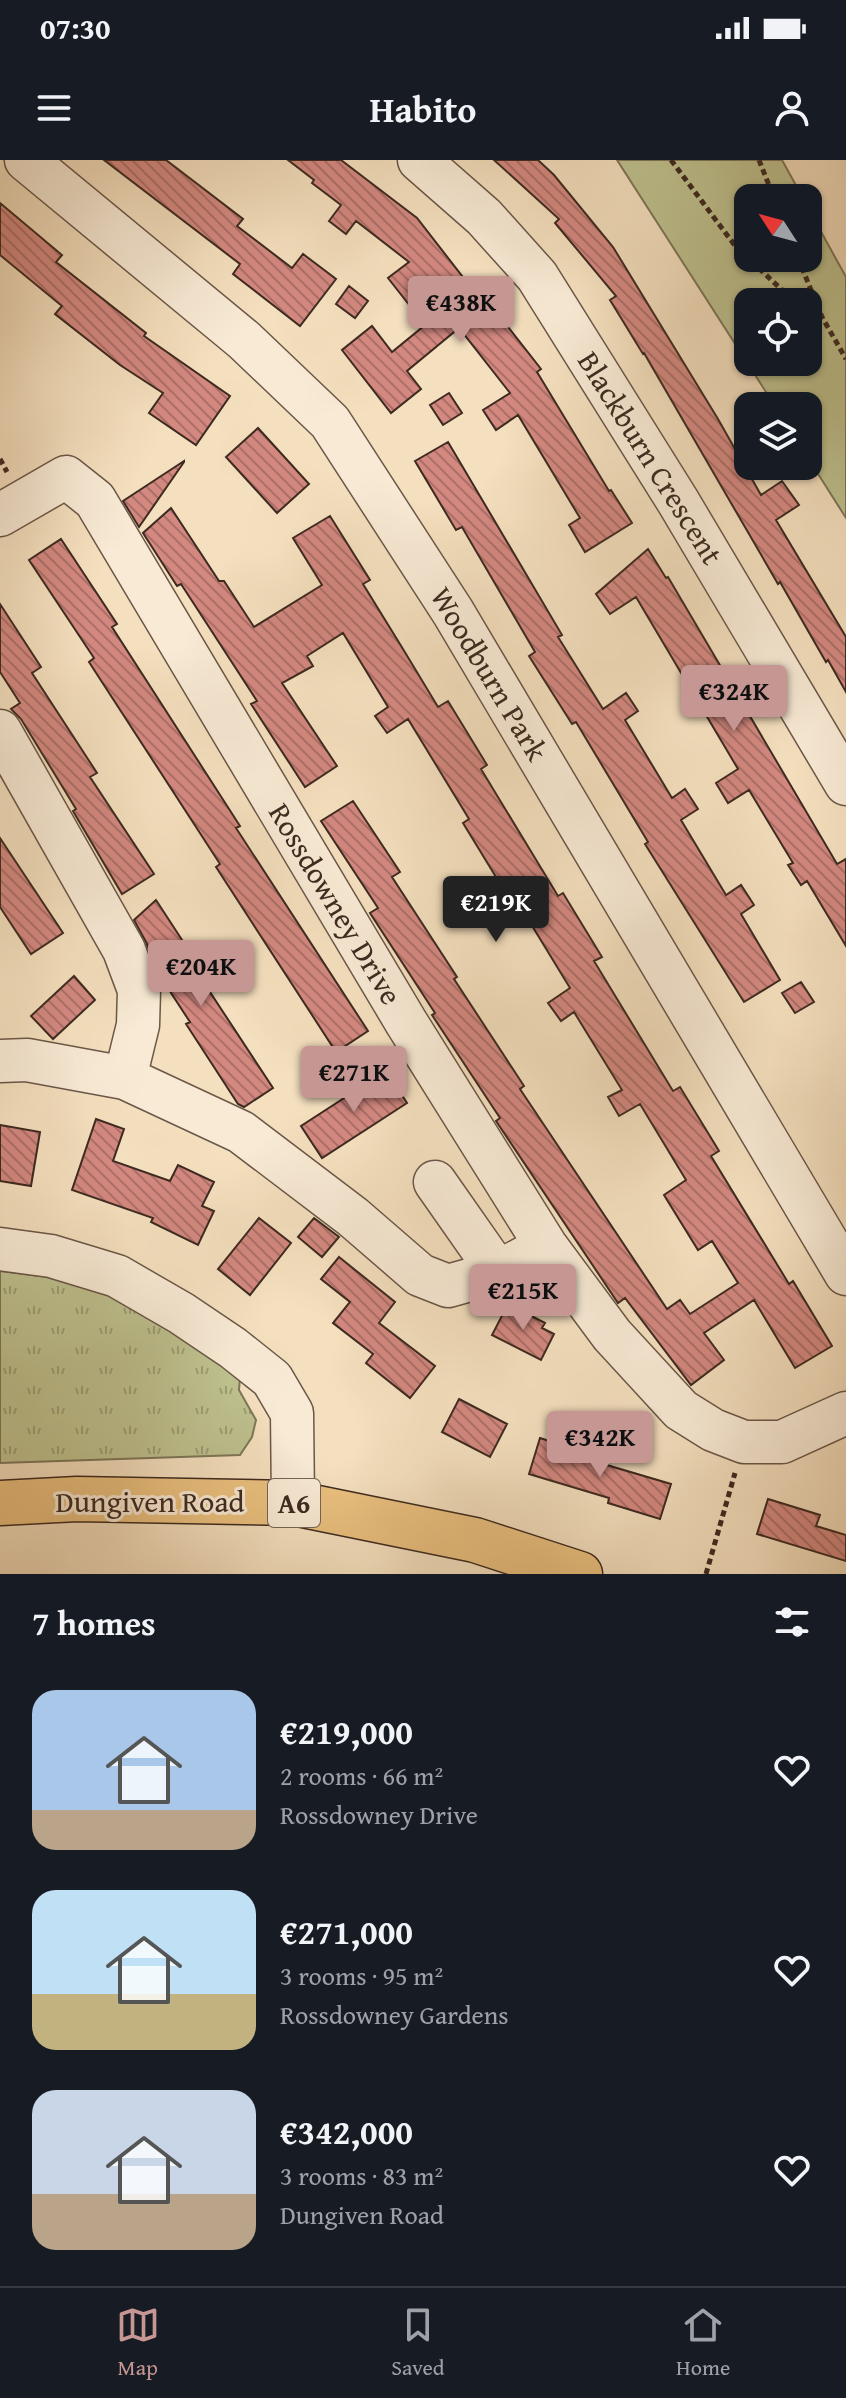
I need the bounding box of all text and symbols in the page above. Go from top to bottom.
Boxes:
text: 07:30 [40,6,111,50]
text: Habito [369,82,477,135]
icon: menu [32,86,76,130]
icon: person [770,86,814,130]
north arrow [734,184,822,272]
map controls [734,184,822,480]
pin: €438K [405,276,517,344]
text: €438K [426,282,496,321]
button: locate [734,288,822,376]
street label: Blackburn Crescent [567,342,734,573]
button: layers [734,392,822,480]
street label: Woodburn Park [420,578,560,770]
pin: €324K [678,665,790,733]
text: €324K [699,671,769,710]
street label: Rossdowney Drive [258,794,414,1013]
pin: €219K [440,876,552,944]
text: €219K [461,882,531,921]
pin: €204K [145,940,257,1008]
text: €204K [166,946,236,985]
pin: €271K [298,1046,410,1114]
text: €271K [319,1052,389,1091]
pin: €215K [467,1264,579,1332]
text: €215K [488,1270,558,1309]
pin: €342K [544,1411,656,1479]
text: €342K [565,1417,635,1456]
street label: Dungiven Road [55,1479,245,1523]
road number: A6 [268,1479,320,1527]
text: 7 homes [32,1598,156,1647]
icon: filters [770,1600,814,1644]
text: €219,000 [280,1707,413,1756]
icon: home [96,1722,192,1818]
icon: heart [770,1748,814,1792]
text: 2 rooms · 66 m² [280,1756,443,1795]
text: Rossdowney Drive [280,1795,478,1834]
text: €271,000 [280,1907,413,1956]
icon: home [96,1922,192,2018]
icon: heart [770,1948,814,1992]
text: 3 rooms · 95 m² [280,1956,443,1995]
text: Rossdowney Gardens [280,1995,509,2034]
text: €342,000 [280,2107,413,2156]
icon: home [96,2122,192,2218]
icon: heart [770,2148,814,2192]
text: 3 rooms · 83 m² [280,2156,443,2195]
text: Dungiven Road [280,2195,444,2234]
tab: Map [116,2303,160,2383]
tab: Saved [391,2303,445,2383]
tab: Home [676,2303,730,2383]

